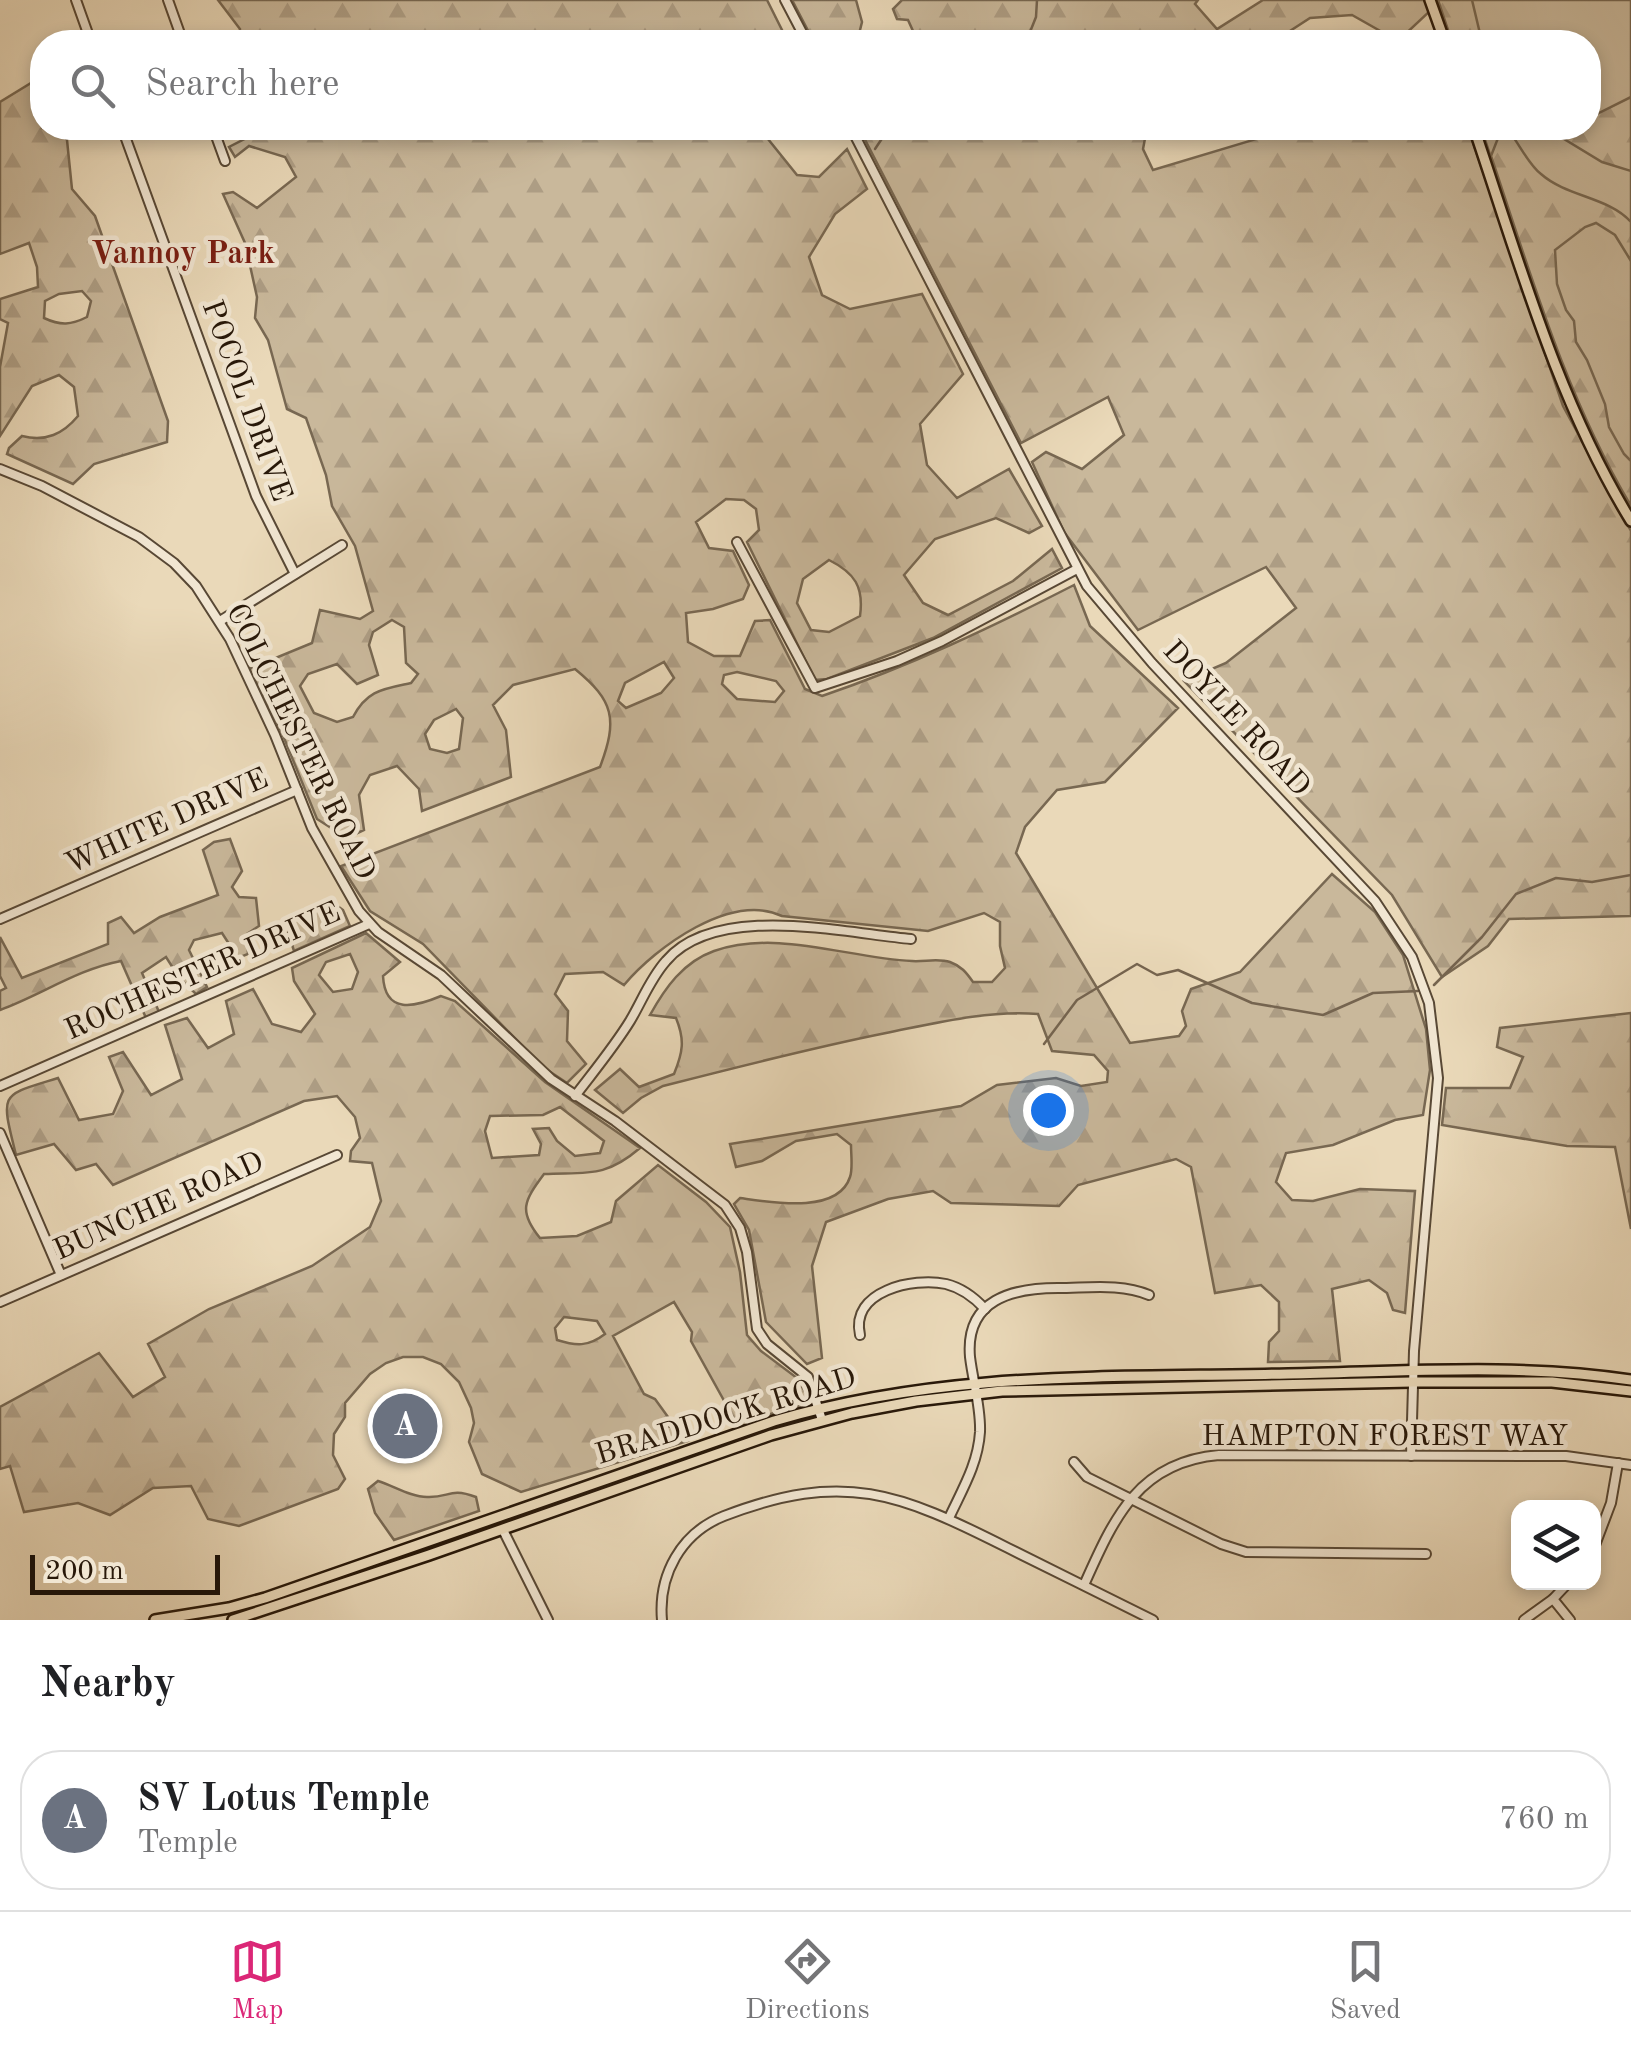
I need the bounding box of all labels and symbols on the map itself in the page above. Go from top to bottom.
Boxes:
district label: Vannoy Park [91,239,275,271]
street label: POCOL DRIVE [196,296,296,506]
street label: COLCHESTER ROAD [220,599,380,885]
street label: DOYLE ROAD [1157,635,1315,803]
street label: WHITE DRIVE [61,764,273,880]
street label: ROCHESTER DRIVE [61,898,345,1046]
your location [1023,1085,1074,1136]
street label: BUNCHE ROAD [49,1147,269,1267]
street label: BRADDOCK ROAD [592,1363,860,1471]
pin: A [372,1388,438,1464]
street label: HAMPTON FOREST WAY [1202,1422,1569,1452]
scale bar [30,1550,220,1594]

